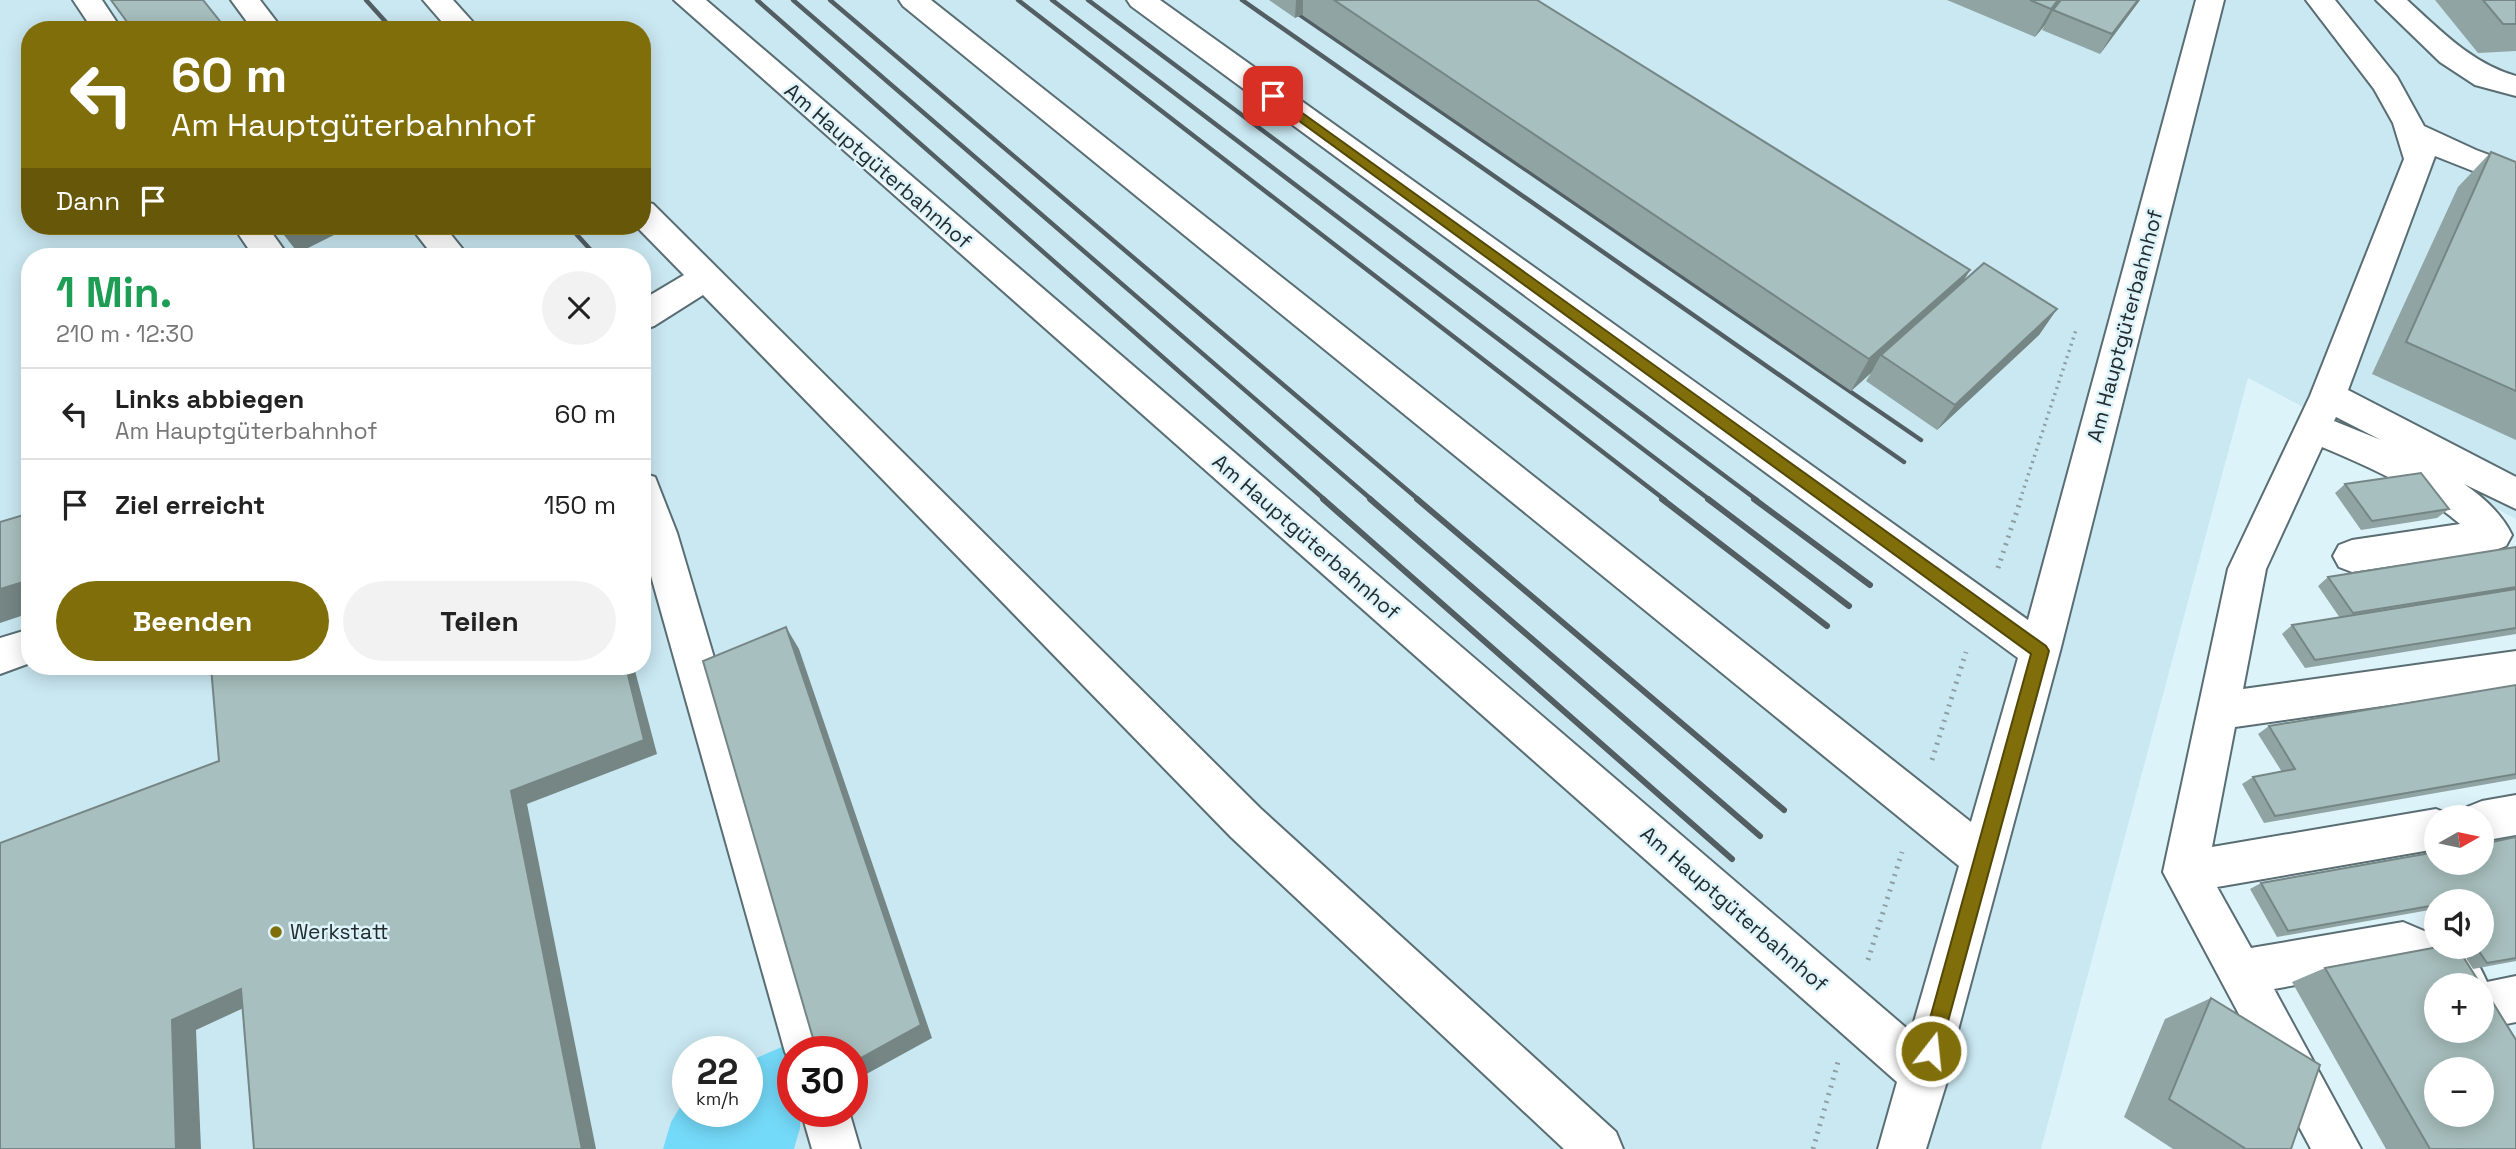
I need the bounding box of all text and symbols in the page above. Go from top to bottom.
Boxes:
text: 60 m [171,44,287,106]
icon: left [56,49,147,140]
pin [1243,66,1303,126]
street label: Am Hauptgüterbahnhof [779,77,978,254]
icon: arrive [1254,77,1292,115]
text: Am Hauptgüterbahnhof [171,105,536,145]
icon: arrive [134,182,172,220]
text: Dann [56,184,120,218]
street label: Am Hauptgüterbahnhof [2080,207,2169,445]
text: 1 Min. [56,266,172,319]
button: close [542,271,616,345]
text: 210 m · 12:30 [56,319,194,349]
text: Links abbiegen [115,382,304,416]
icon: left [56,395,94,433]
text: 60 m [554,397,616,431]
text: Am Hauptgüterbahnhof [115,416,377,446]
street label: Am Hauptgüterbahnhof [1207,448,1406,625]
icon: arrive [56,486,94,524]
text: Ziel erreicht [115,488,265,522]
text: 150 m [544,488,616,522]
button: Beenden [56,581,329,661]
button: Teilen [343,581,616,661]
north arrow [2424,805,2494,875]
map controls [2424,805,2494,1127]
street label: Am Hauptgüterbahnhof [1635,820,1834,997]
button: sound [2424,889,2494,959]
place label: Werkstatt [290,918,388,945]
marker: Werkstatt [268,924,284,940]
button: + [2424,973,2494,1043]
position arrow [1894,1014,1968,1088]
speed limit sign: 30 [777,1036,868,1127]
text: 22 [697,1050,738,1094]
button: − [2424,1057,2494,1127]
text: km/h [696,1087,739,1110]

